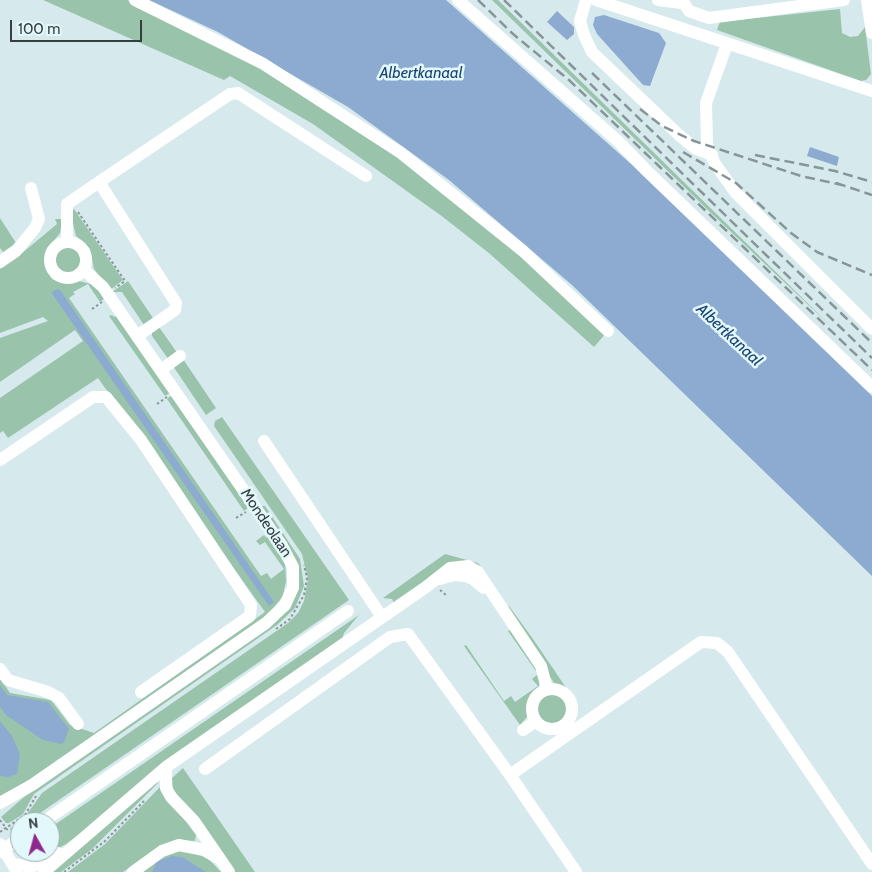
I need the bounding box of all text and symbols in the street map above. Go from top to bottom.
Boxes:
scale bar [12,10,145,42]
text: 100 m [18,20,60,38]
water label: Albertkanaal [380,63,462,83]
water label: Albertkanaal [692,300,766,370]
street label: Mondeolaan [236,485,296,561]
north arrow [10,812,60,862]
text: N [27,814,39,833]

